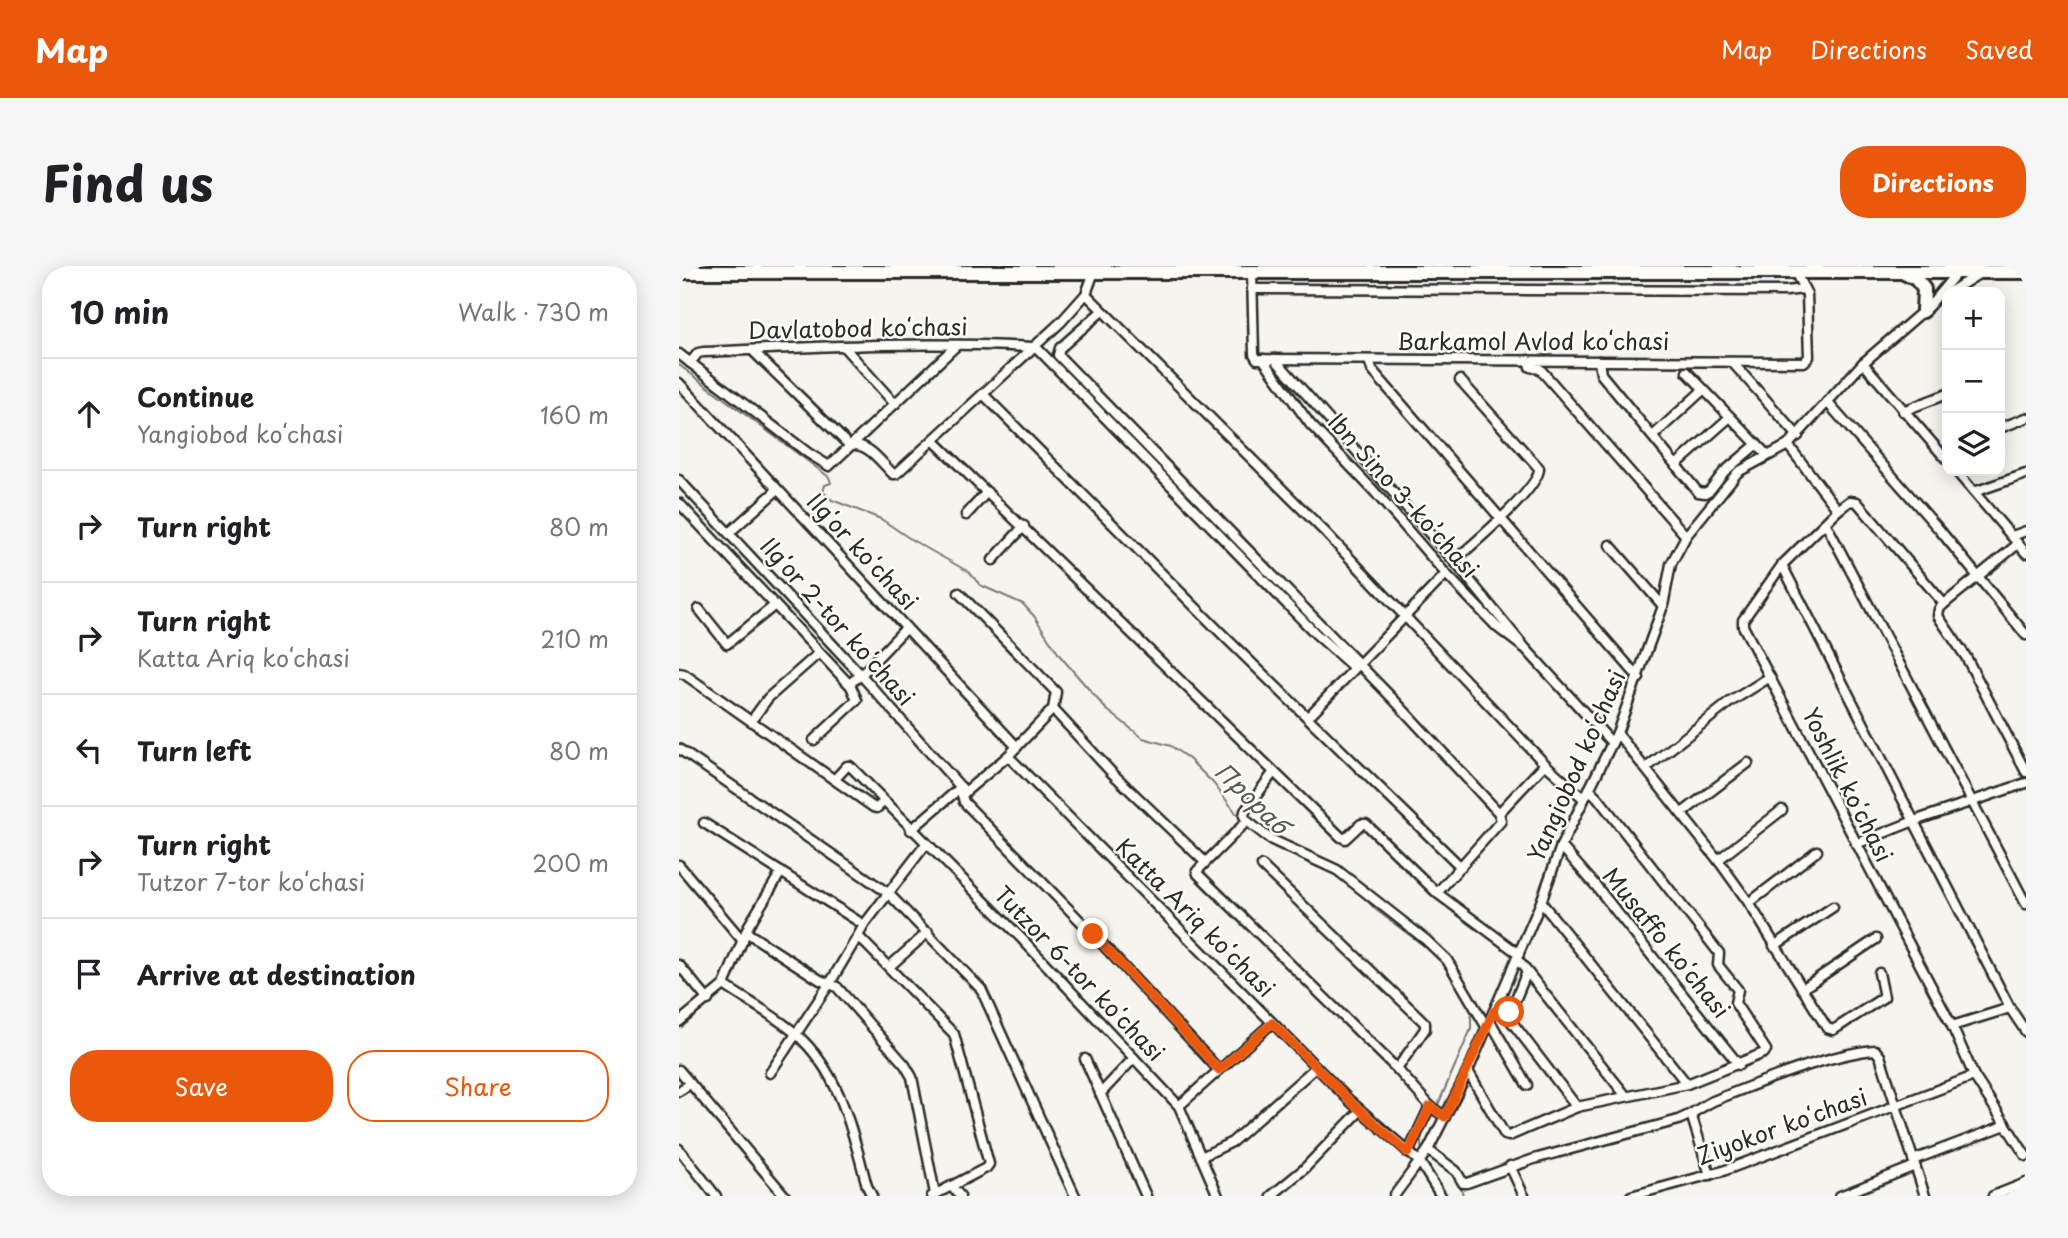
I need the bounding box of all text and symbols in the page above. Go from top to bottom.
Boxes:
text: Map [35,24,108,74]
text: Map [1721,31,1772,67]
text: Directions [1810,31,1927,67]
text: Saved [1965,31,2033,67]
text: Find us [42,145,213,219]
button: Directions [1840,146,2026,218]
map controls [1942,287,2005,476]
button: + [1942,287,2005,350]
text: 10 min [70,289,169,334]
text: Walk · 730 m [458,294,609,329]
street label: Davlatobod koʻchasi [748,308,968,347]
street label: Barkamol Avlod koʻchasi [1397,323,1669,358]
button: − [1942,350,2005,413]
text: Continue [137,377,254,416]
icon: ahead [70,395,108,433]
text: 160 m [540,397,609,432]
street label: Ibn Sino 3-koʼchasi [1321,405,1488,585]
button: layers [1942,413,2005,476]
text: Yangiobod koʻchasi [137,416,343,451]
street label: Ilgʻor koʻchasi [799,484,927,618]
icon: right [70,507,108,545]
text: Turn right [137,507,271,546]
text: 80 m [549,509,609,544]
street label: Ilgʻor 2-tor koʻchasi [753,529,923,713]
text: Turn right [137,601,271,640]
icon: right [70,619,108,657]
text: 210 m [541,621,609,656]
text: Katta Ariq koʻchasi [137,640,350,675]
street label: Yangiobod koʻchasi [1518,664,1634,867]
street label: Yoshlik koʻchasi [1794,701,1902,868]
icon: left [70,731,108,769]
text: Turn left [137,731,252,770]
text: 80 m [549,733,609,768]
water label: Прораб [1207,753,1301,845]
text: Turn right [137,825,271,864]
street label: Katta Ariq koʻchasi [1108,829,1284,1005]
icon: right [70,843,108,881]
text: 200 m [532,845,609,880]
street label: Musaffo koʻchasi [1595,859,1739,1025]
text: Tutzor 7-tor koʻchasi [137,864,365,899]
street label: Tutzor 6-tor koʻchasi [987,877,1173,1069]
route end [1077,918,1108,949]
icon: arrive [70,955,108,993]
text: Arrive at destination [137,955,416,994]
route start [1493,996,1524,1027]
button: Save [70,1050,333,1122]
button: Share [347,1050,609,1122]
street label: Ziyokor koʻchasi [1691,1079,1872,1173]

